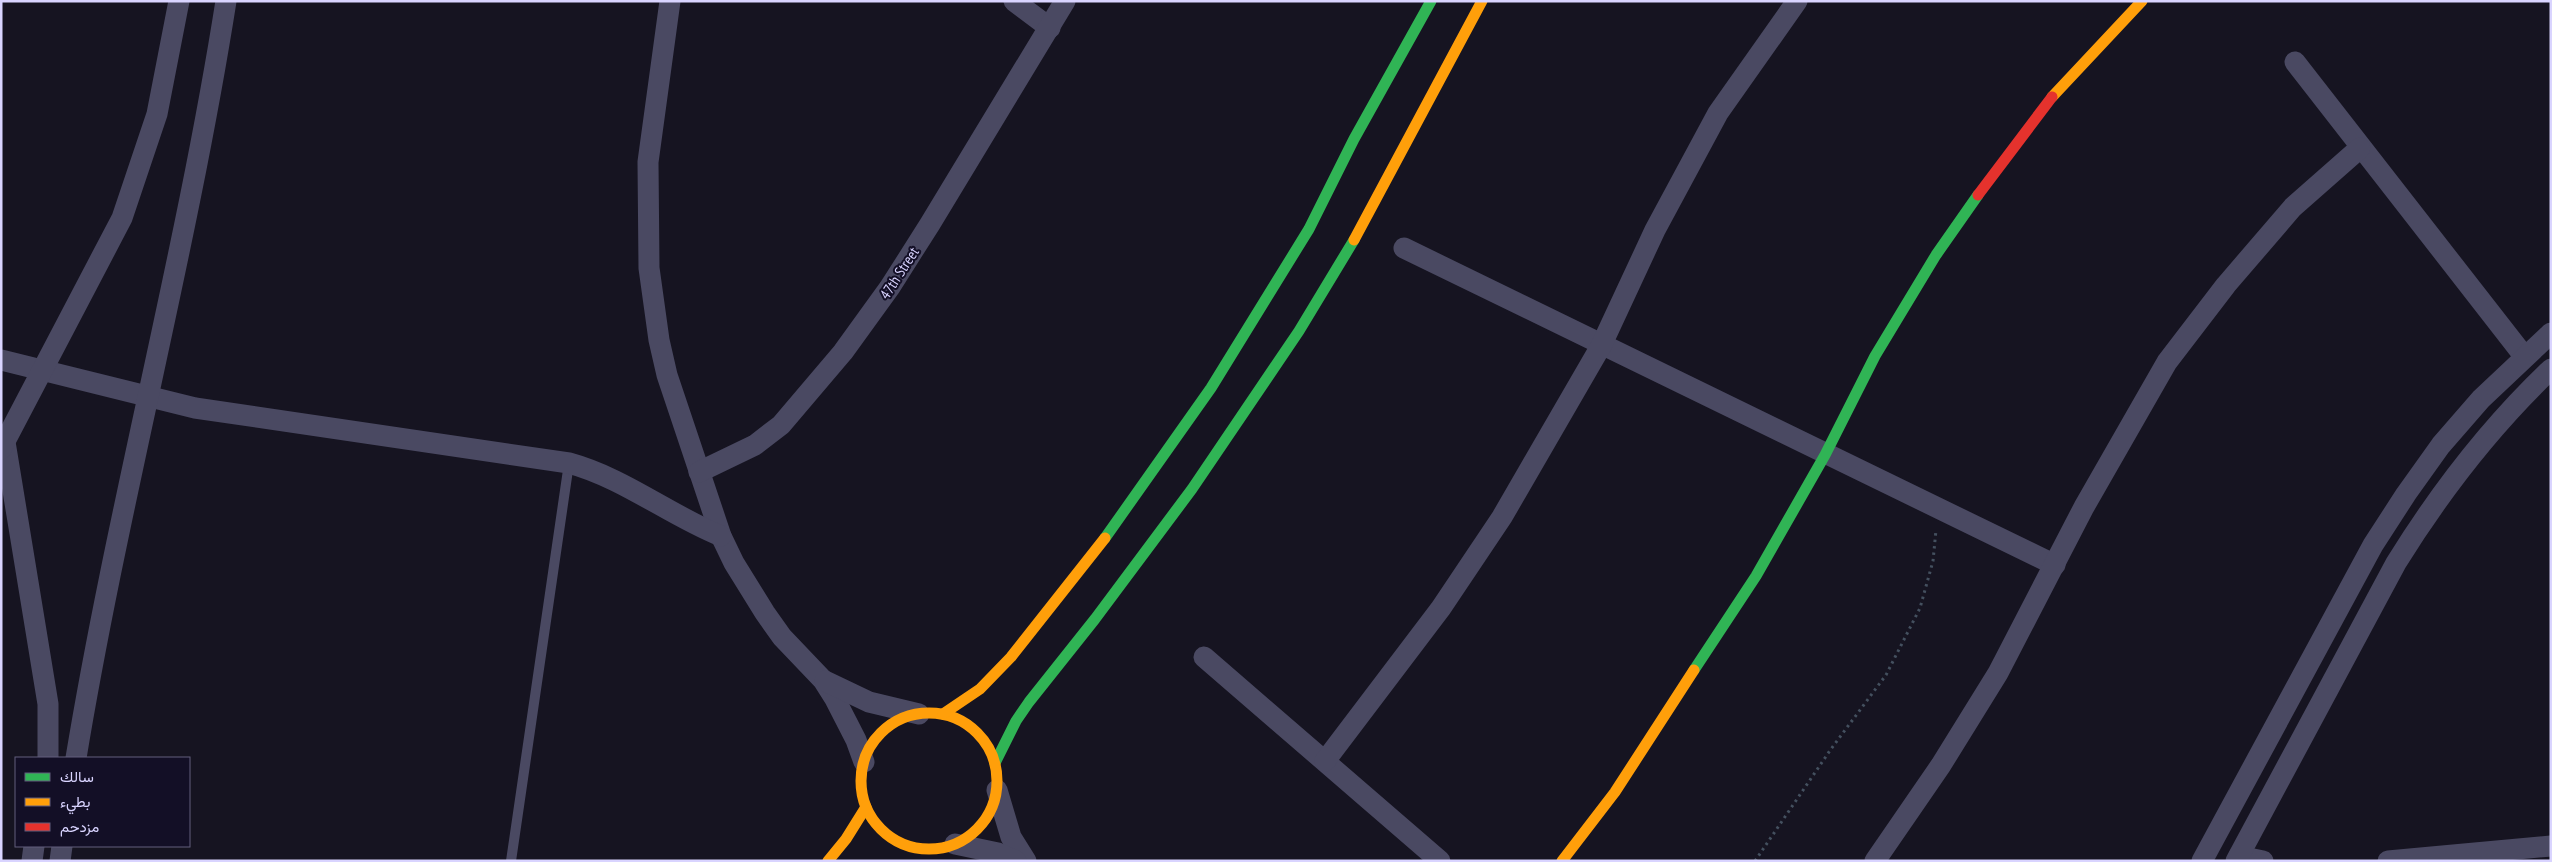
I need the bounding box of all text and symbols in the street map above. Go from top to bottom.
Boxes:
street label: 47th Street [875,243,923,303]
legend [15,757,190,847]
text: سالك [60,767,94,786]
text: بطيء [60,792,90,815]
text: مزدحم [60,817,99,837]

